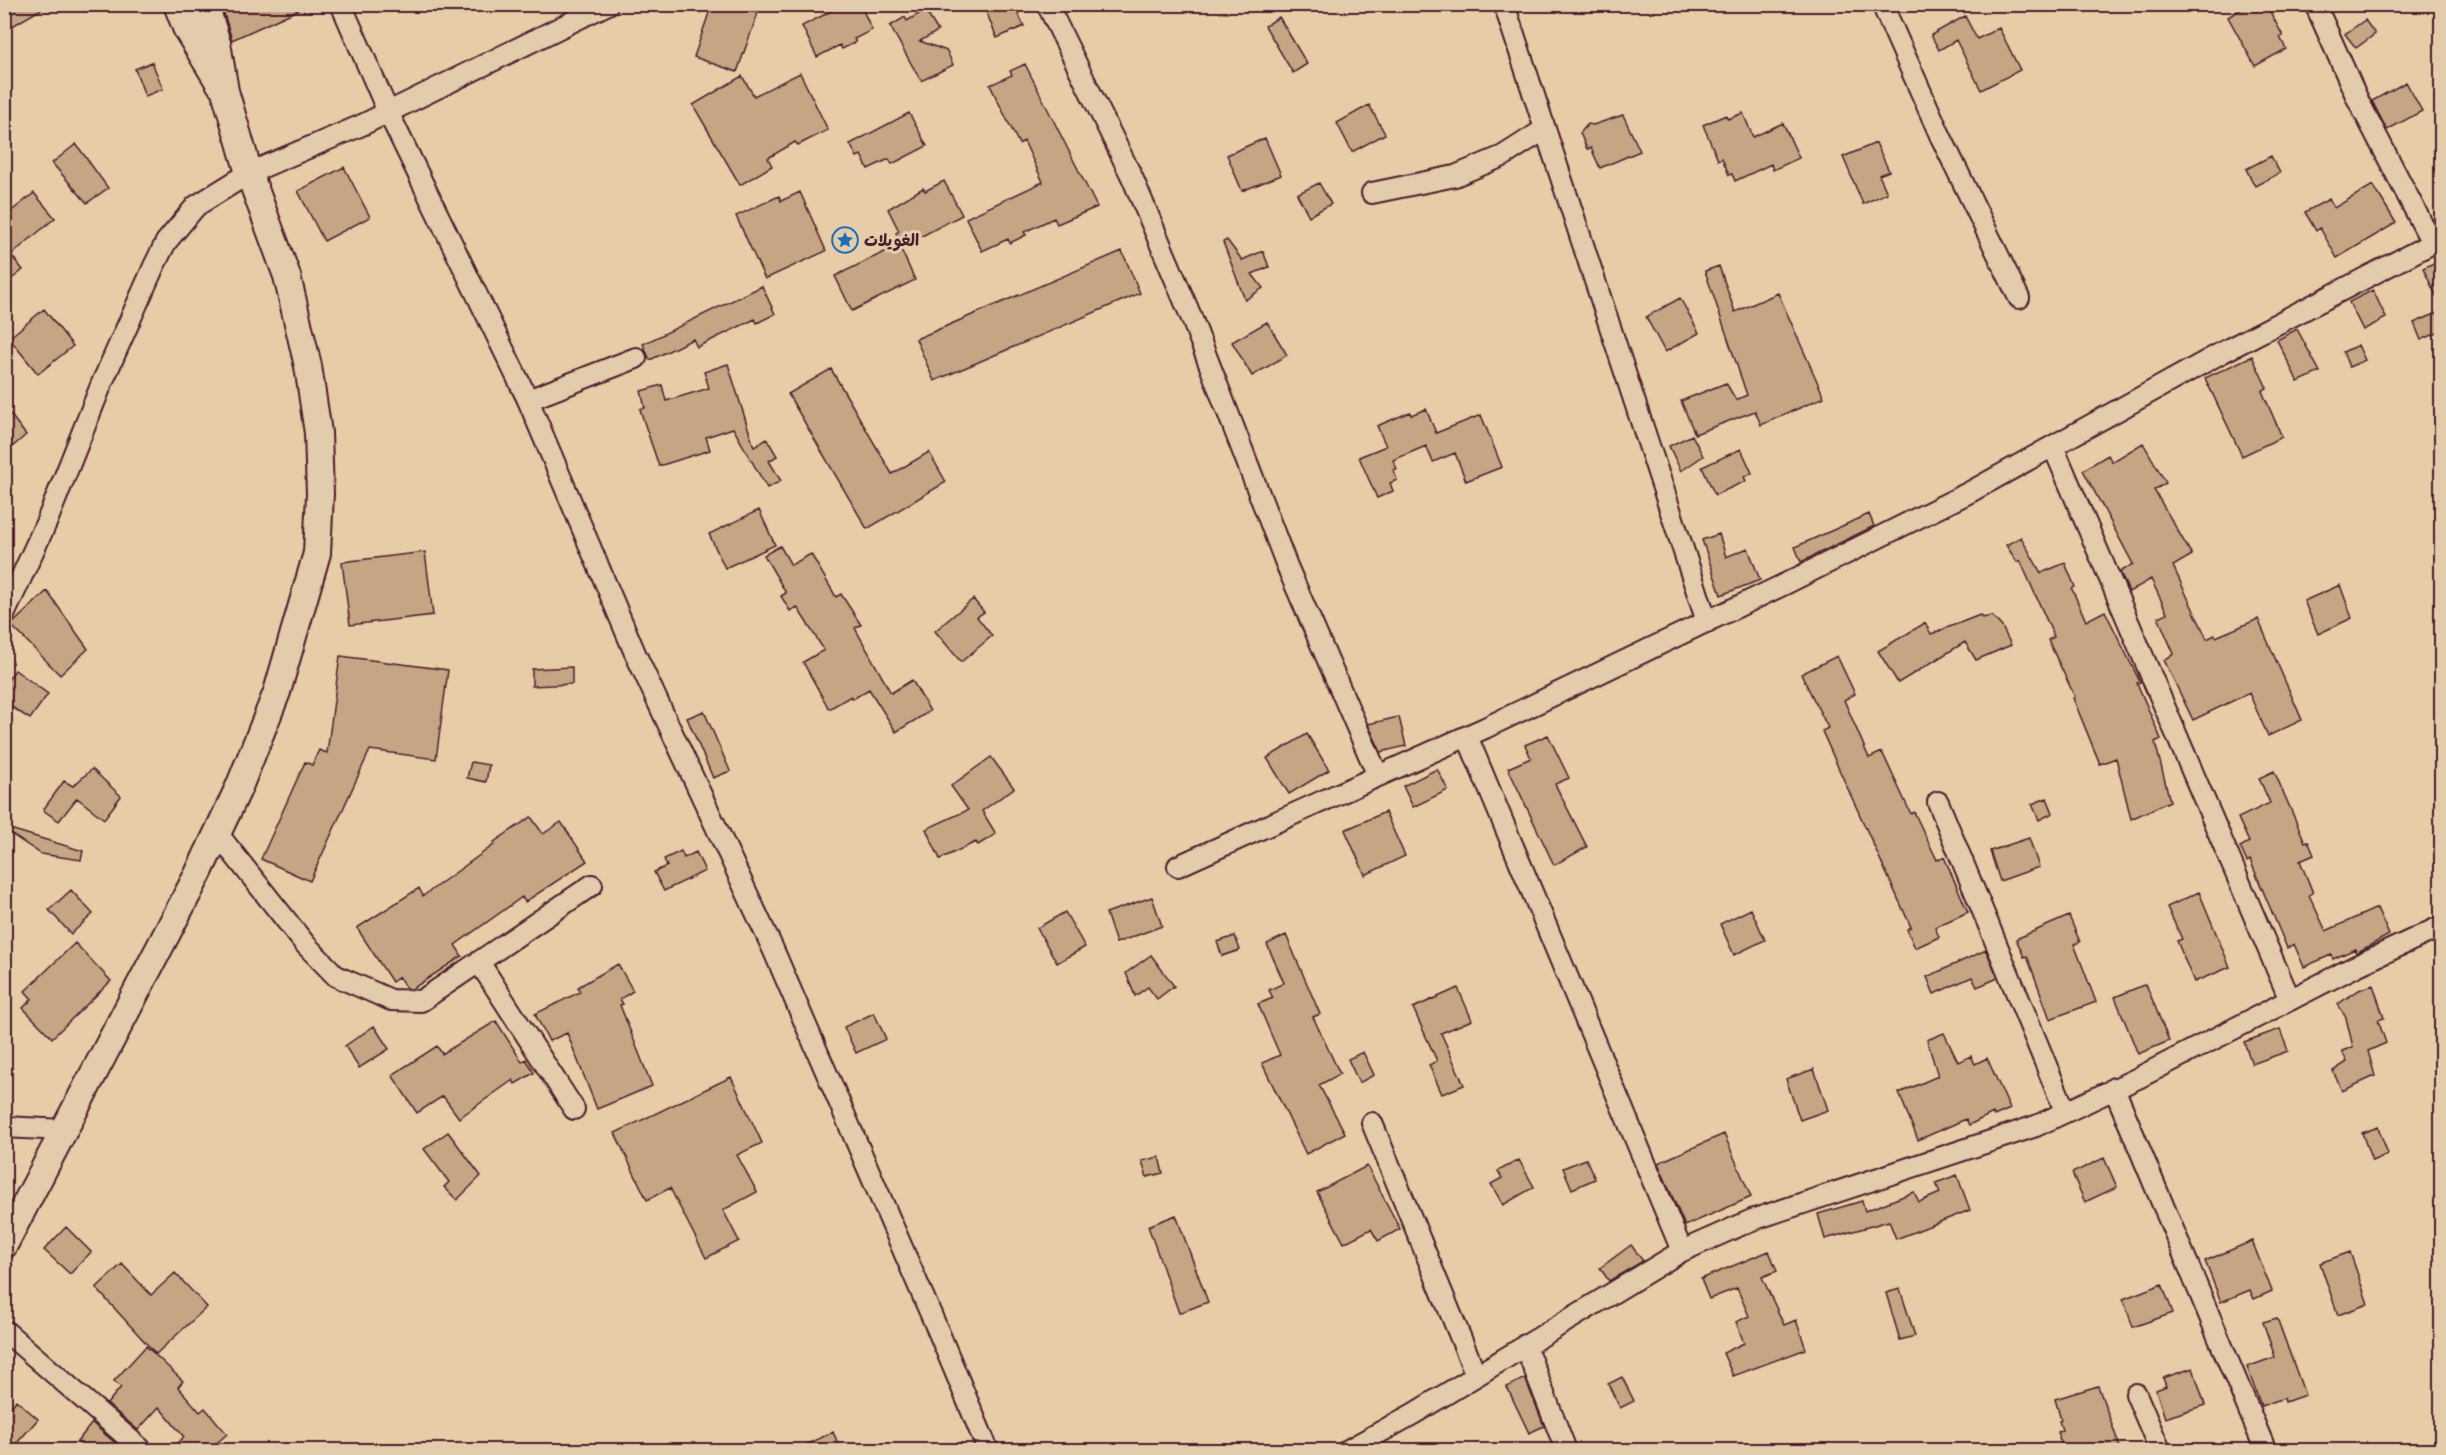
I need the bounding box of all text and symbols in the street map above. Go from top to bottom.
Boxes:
place icon: الغويلات [830,225,860,255]
place label: الغويلات [864,229,919,251]

